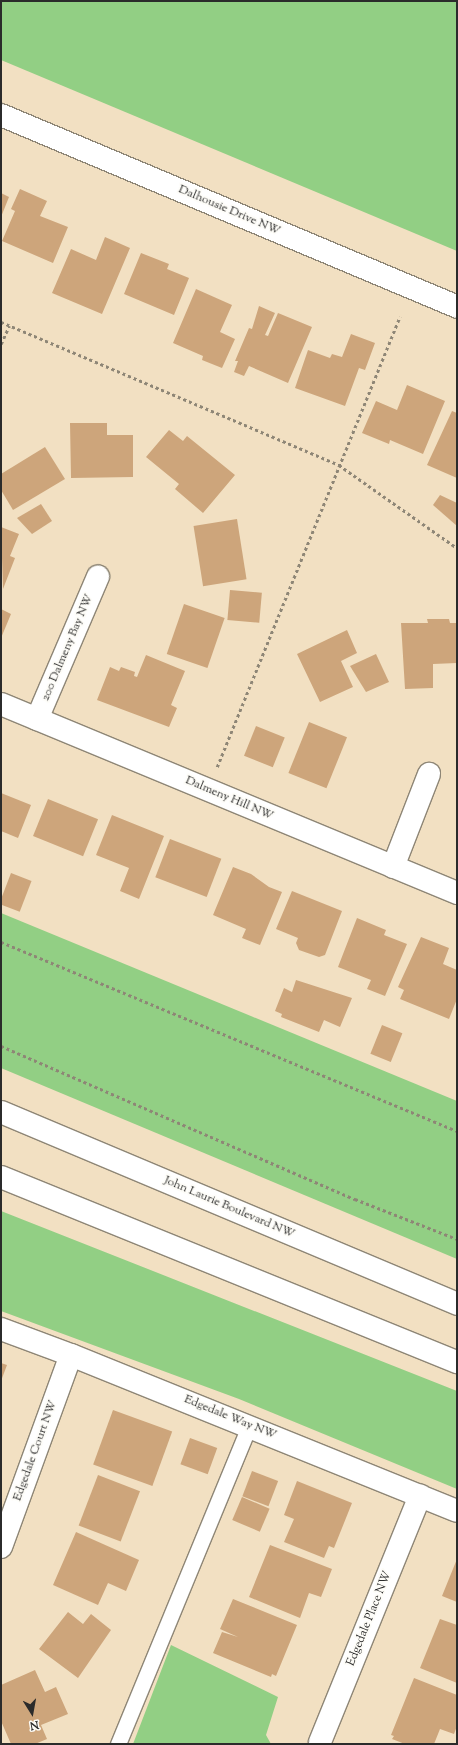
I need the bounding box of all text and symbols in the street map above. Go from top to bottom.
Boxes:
street label: Dalhousie Drive NW [176,183,282,239]
street label: 200 Dalmeny Bay NW [39,593,97,703]
street label: Dalmeny Hill NW [183,774,275,824]
street label: John Laurie Boulevard NW [162,1174,296,1242]
street label: Edgedale Way NW [182,1393,278,1443]
street label: Edgedale Court NW [11,1399,61,1503]
street label: Edgedale Place NW [344,1570,396,1668]
north arrow [12,1693,52,1733]
text: N [28,1716,40,1733]

